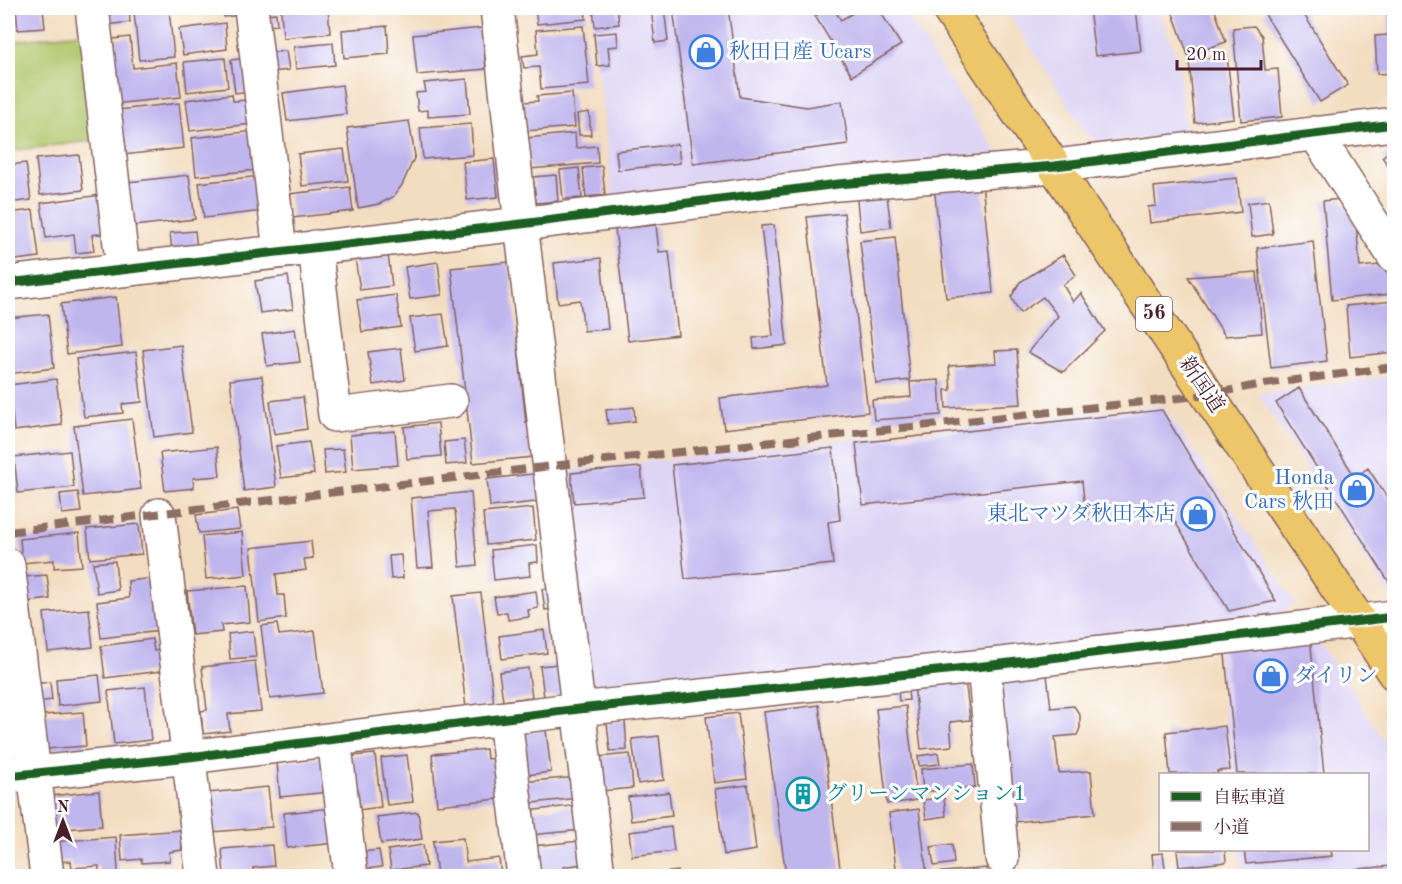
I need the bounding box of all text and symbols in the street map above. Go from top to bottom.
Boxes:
scale bar [1177,33,1261,71]
shop icon: 秋田日産 Ucars [688,34,724,70]
place label: 秋田日産 Ucars [729,40,872,63]
text: 20 m [1186,46,1226,64]
road number: 56 [1136,297,1172,331]
street label: 新国道 [1175,352,1229,417]
place label: Honda Cars 秋田 [1244,468,1334,513]
shop icon: Honda Cars 秋田 [1339,472,1375,508]
shop icon: 東北マツダ秋田本店 [1180,496,1216,532]
place label: 東北マツダ秋田本店 [987,502,1175,525]
shop icon: ダイリン [1253,658,1289,694]
place label: ダイリン [1294,665,1378,687]
legend [1159,773,1369,851]
building icon: グリーンマンション1 [785,776,821,812]
place label: グリーンマンション1 [826,783,1026,805]
text: 自転車道 [1213,787,1285,807]
north arrow [33,791,93,851]
text: N [57,800,70,816]
text: 小道 [1213,817,1249,837]

